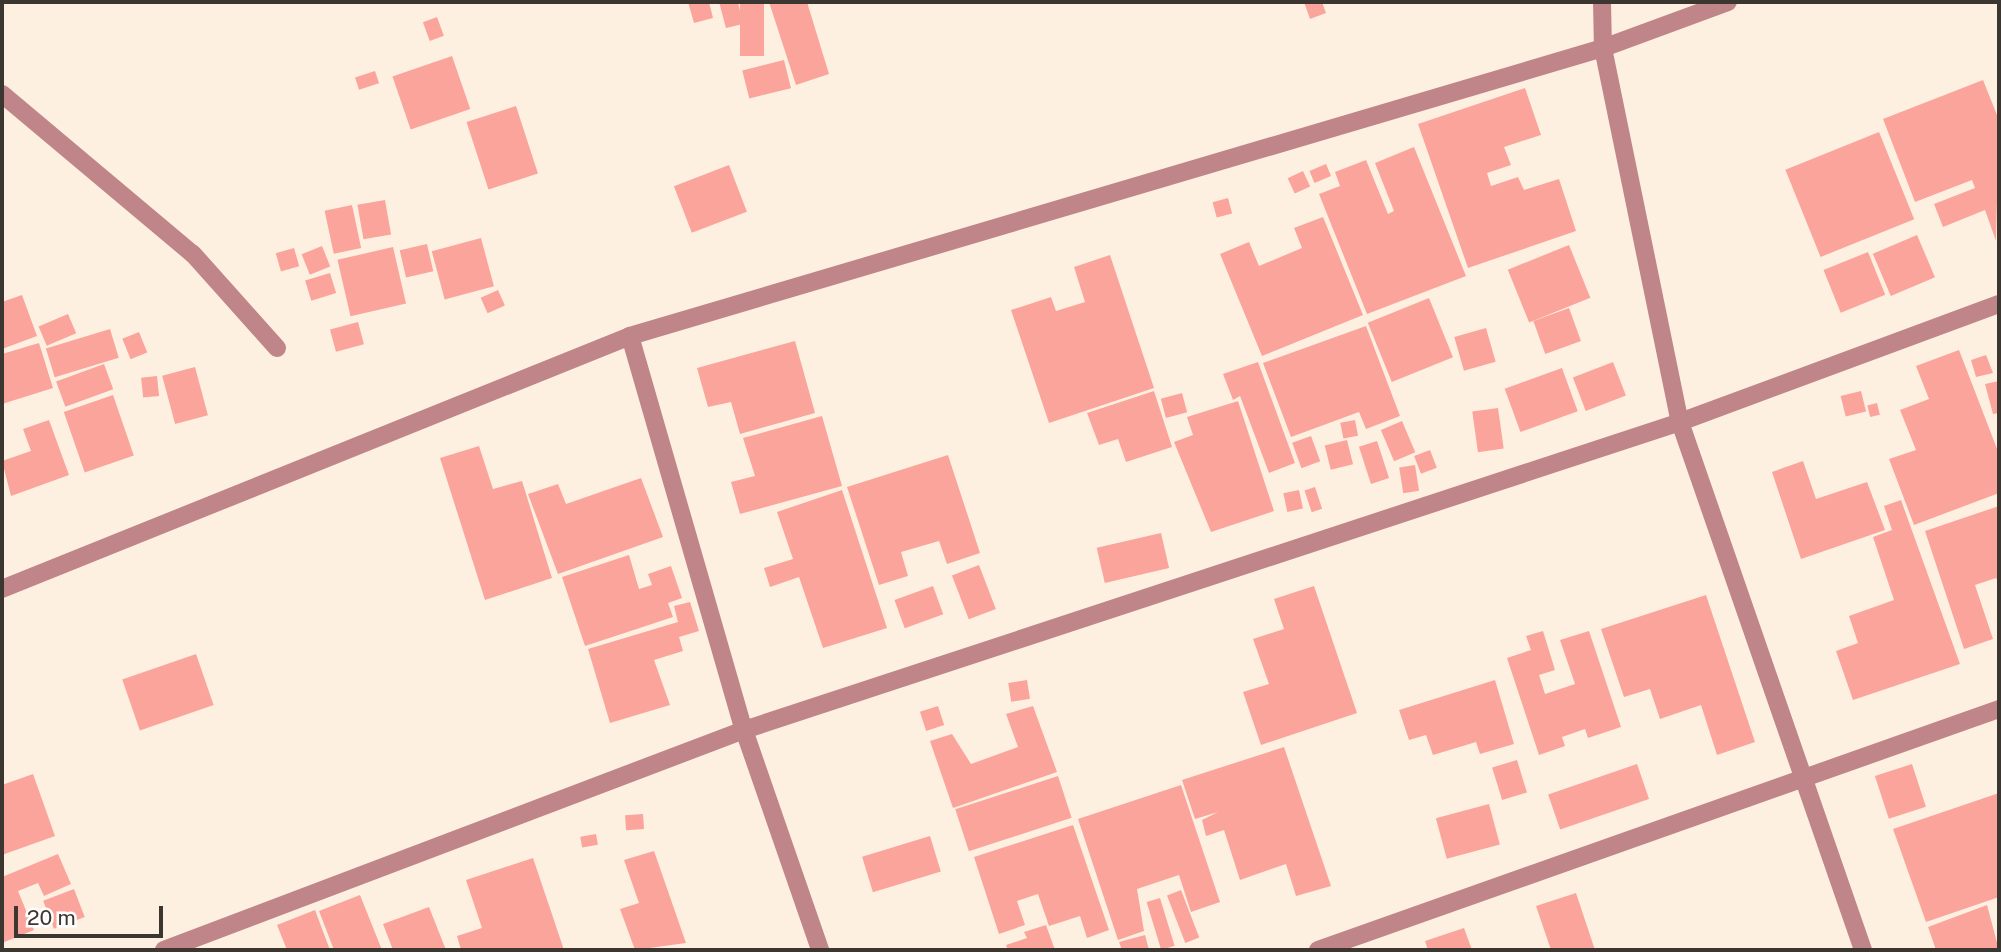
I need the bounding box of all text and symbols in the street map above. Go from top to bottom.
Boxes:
scale bar [18,892,166,936]
text: 20 m [27,905,76,930]

